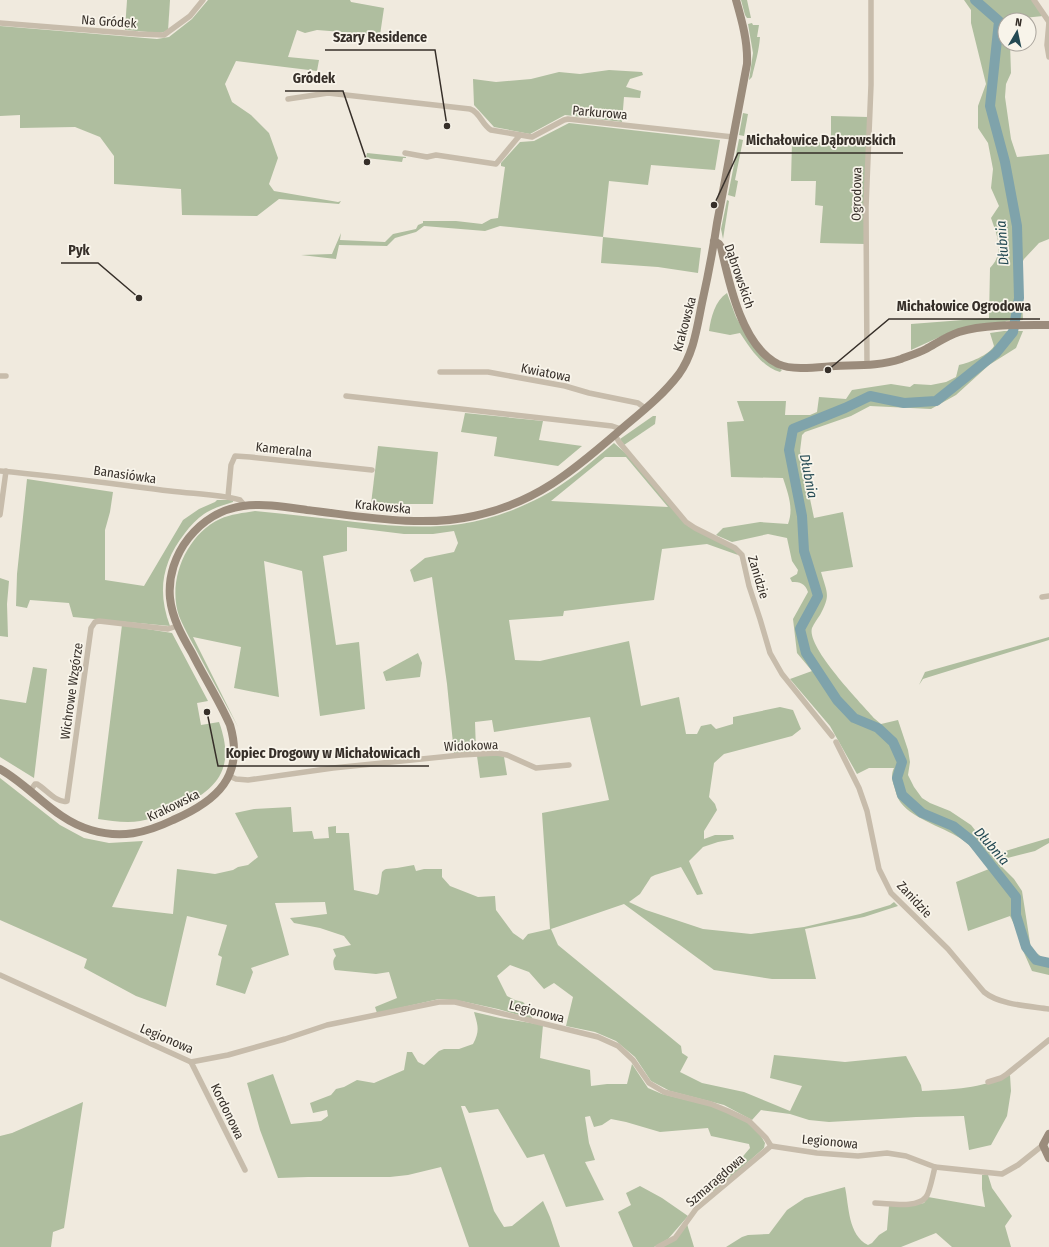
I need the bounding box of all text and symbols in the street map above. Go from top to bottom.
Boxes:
street label: Na Gródek [81,12,138,31]
north arrow [997,12,1037,52]
text: N [1014,16,1023,30]
callout: Szary Residence [325,24,435,50]
text: Szary Residence [333,29,427,46]
callout: Gródek [285,65,343,91]
text: Gródek [293,70,336,87]
street label: Parkurowa [572,103,628,122]
callout: Michałowice Dąbrowskich [738,127,903,153]
text: Michałowice Dąbrowskich [746,132,896,149]
street label: Ogrodowa [849,167,864,221]
water label: Dłubnia [992,220,1013,266]
callout: Pyk [61,237,98,263]
text: Pyk [68,242,91,259]
street label: Dąbrowskich [721,242,758,311]
callout: Michałowice Ogrodowa [889,293,1040,319]
street label: Krakowska [670,295,699,353]
text: Michałowice Ogrodowa [897,298,1031,315]
street label: Kwiatowa [520,360,572,385]
street label: Kameralna [255,439,313,460]
water label: Dłubnia [796,453,821,500]
street label: Banasiówka [93,463,157,486]
street label: Krakowska [354,497,412,516]
street label: Zanidzie [745,554,772,600]
street label: Wichrowe Wzgórze [57,642,86,740]
street label: Widokowa [444,737,498,754]
callout: Kopiec Drogowy w Michałowicach [218,740,429,766]
text: Kopiec Drogowy w Michałowicach [226,745,420,762]
street label: Krakowska [145,786,202,825]
water label: Dłubnia [971,824,1013,869]
street label: Zanidzie [894,878,935,921]
street label: Legionowa [508,997,566,1026]
street label: Legionowa [138,1021,196,1056]
street label: Kordonowa [208,1081,247,1141]
street label: Legionowa [801,1132,859,1151]
street label: Szmaragdowa [683,1151,748,1210]

